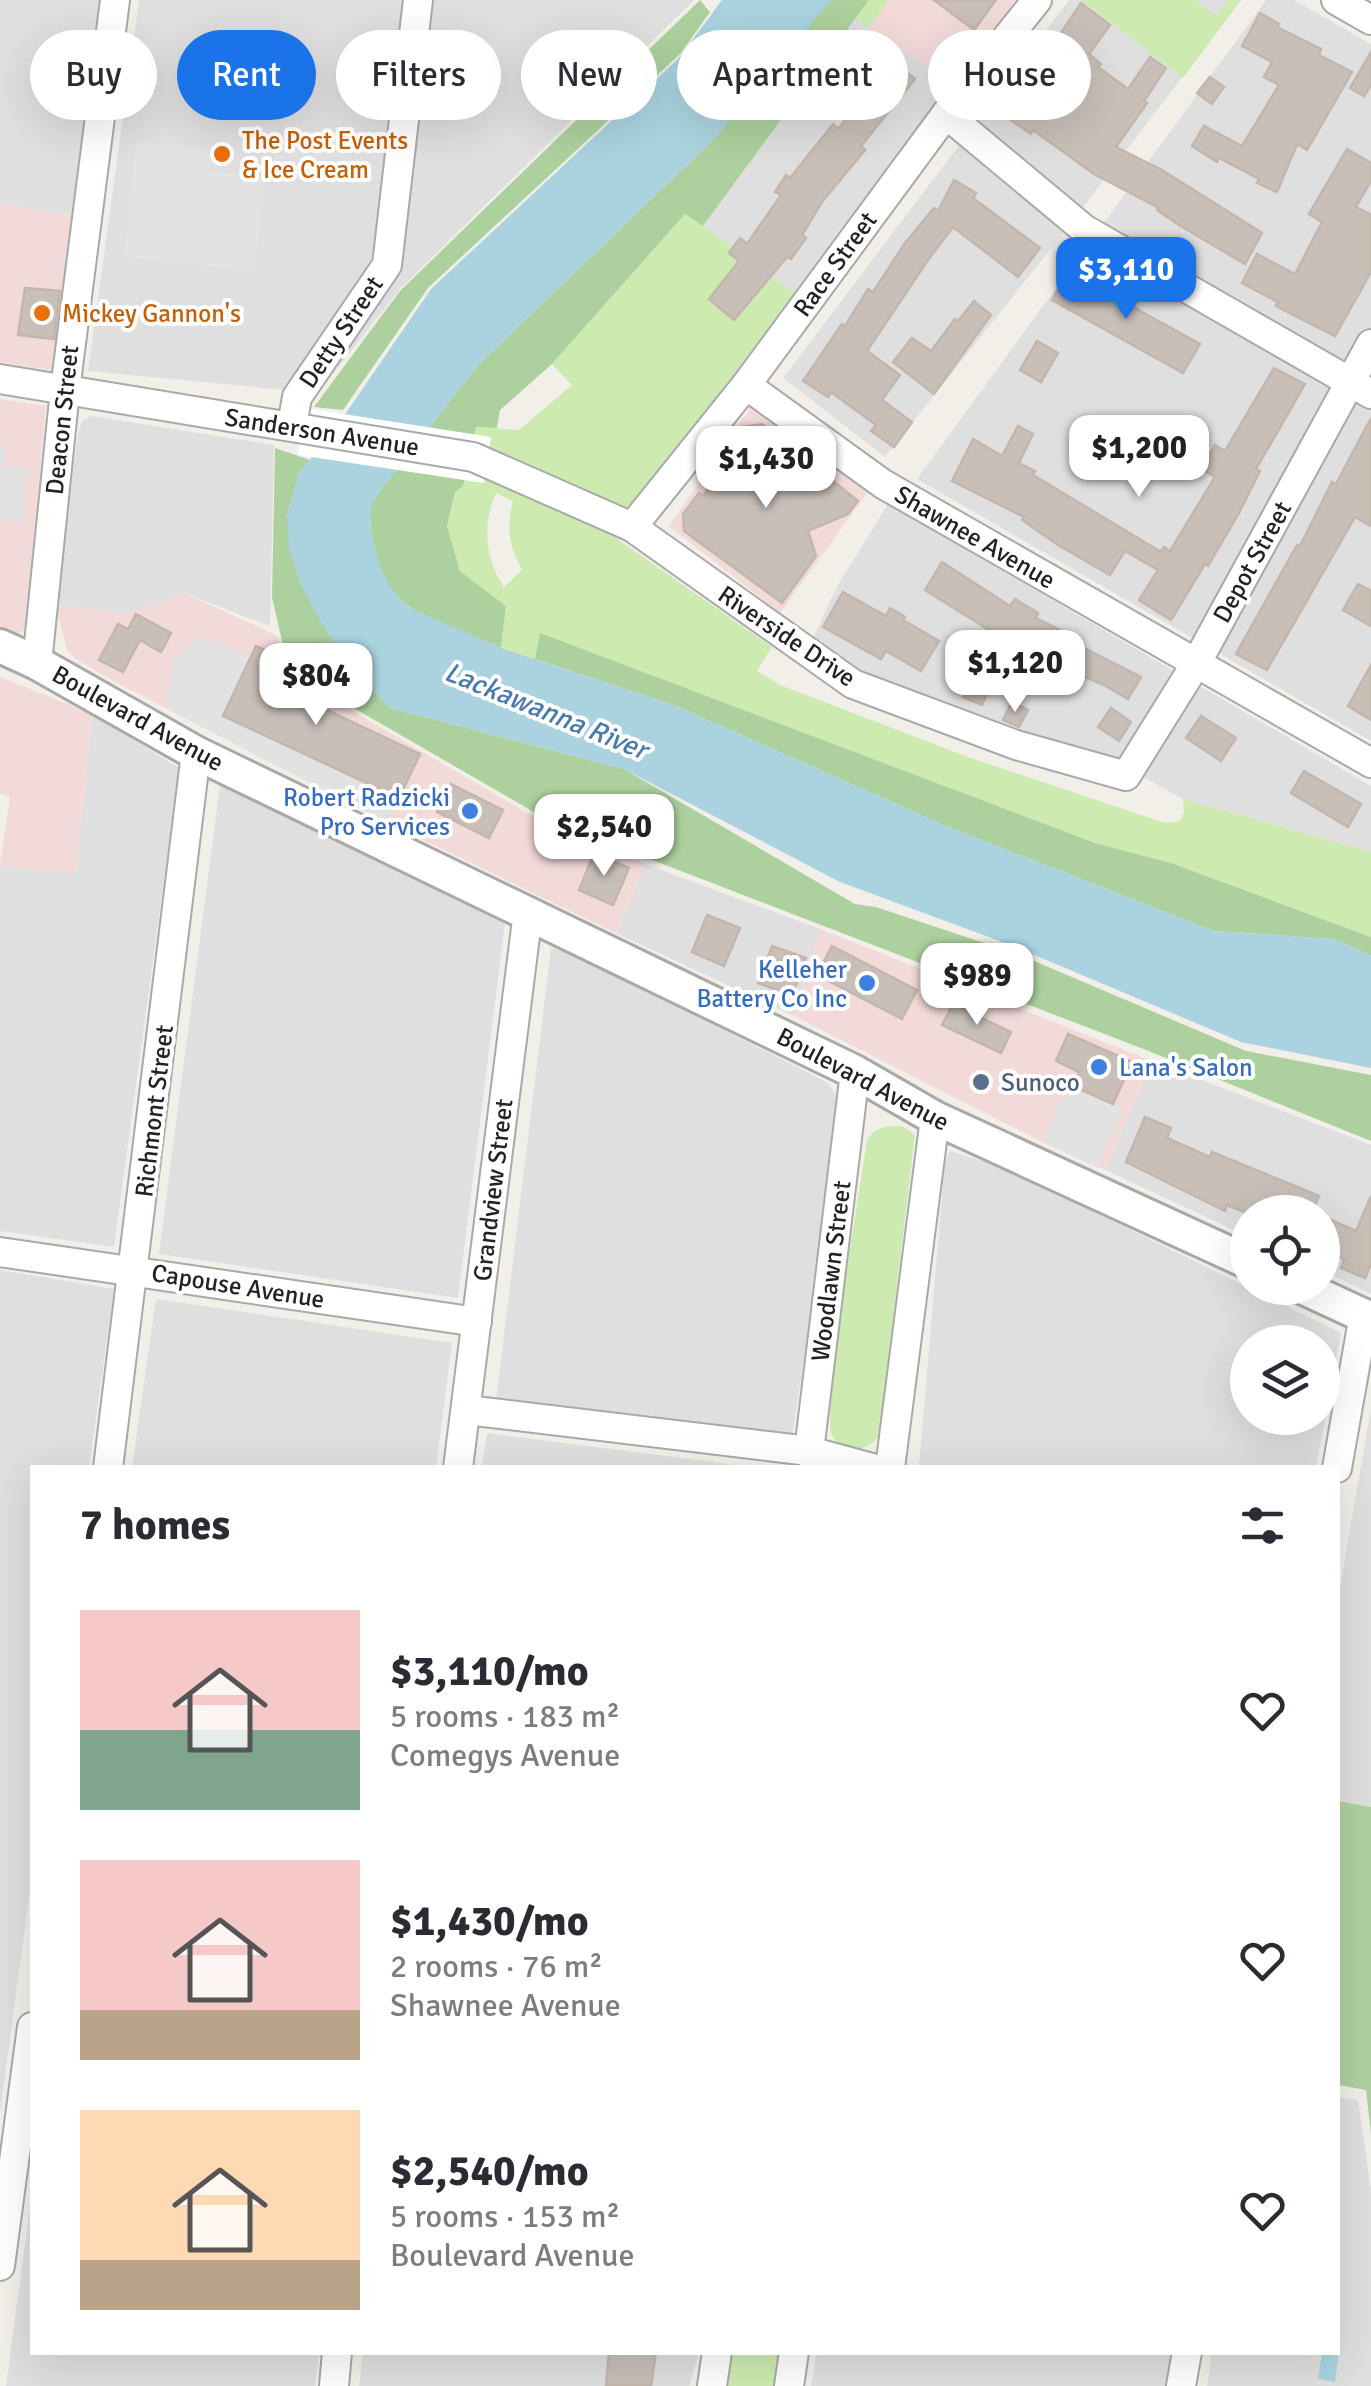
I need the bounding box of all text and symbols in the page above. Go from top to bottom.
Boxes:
chip: Buy [30,30,157,120]
chip: Rent [177,30,316,120]
chip: Filters [336,30,501,120]
chip: New [521,30,657,120]
chip: Apartment [677,30,908,120]
chip: House [928,30,1091,120]
place label: The Post Events & Ice Cream [242,125,408,185]
marker: The Post Events & Ice Cream [211,143,233,165]
street label: Race Street [787,205,884,323]
pin: $3,110 [1045,237,1207,322]
text: $3,110 [1078,250,1174,289]
street label: Detty Street [292,270,390,394]
place label: Mickey Gannon's [62,298,241,329]
marker: Mickey Gannon's [31,302,53,324]
street label: Deacon Street [39,343,85,496]
street label: Sanderson Avenue [223,401,421,463]
pin: $1,200 [1058,415,1220,500]
pin: $1,430 [685,426,847,511]
text: $1,200 [1091,428,1187,467]
text: $1,430 [718,439,814,478]
street label: Shawnee Avenue [889,478,1061,596]
street label: Depot Street [1206,496,1298,628]
street label: Riverside Drive [712,579,862,693]
pin: $1,120 [934,630,1096,715]
pin: $804 [257,643,375,728]
text: $1,120 [967,643,1063,682]
water label: Lackawanna River [440,655,656,768]
text: $804 [281,656,351,695]
street label: Boulevard Avenue [47,658,229,778]
place label: Robert Radzicki Pro Services [283,782,450,842]
pin: $2,540 [523,794,685,879]
marker: Robert Radzicki Pro Services [459,800,481,822]
text: $2,540 [556,807,652,846]
pin: $989 [918,943,1036,1028]
place label: Kelleher Battery Co Inc [696,954,848,1014]
text: $989 [942,956,1012,995]
marker: Kelleher Battery Co Inc [856,972,878,994]
street label: Boulevard Avenue [771,1020,955,1138]
street label: Richmont Street [128,1023,180,1199]
place label: Lana's Salon [1119,1052,1253,1083]
marker: Lana's Salon [1088,1056,1110,1078]
place label: Sunoco [1001,1067,1080,1098]
marker: Sunoco [970,1071,992,1093]
street label: Grandview Street [466,1097,520,1283]
street label: Woodlawn Street [805,1179,857,1363]
map controls [1230,1195,1340,1435]
button: locate [1230,1195,1340,1305]
street label: Capouse Avenue [149,1257,327,1315]
button: layers [1230,1325,1340,1435]
icon: filters [1235,1498,1290,1553]
text: 7 homes [80,1500,230,1551]
text: $3,110/mo [390,1646,589,1697]
icon: home [160,1650,280,1770]
icon: heart [1235,1683,1290,1738]
text: 5 rooms · 183 m² [390,1697,620,1736]
text: Comegys Avenue [390,1736,620,1775]
text: $1,430/mo [390,1896,589,1947]
icon: home [160,1900,280,2020]
icon: heart [1235,1933,1290,1988]
text: 2 rooms · 76 m² [390,1947,603,1986]
text: Shawnee Avenue [390,1986,621,2025]
text: $2,540/mo [390,2146,589,2197]
icon: home [160,2150,280,2270]
icon: heart [1235,2183,1290,2238]
text: 5 rooms · 153 m² [390,2197,620,2236]
text: Boulevard Avenue [390,2236,635,2275]

